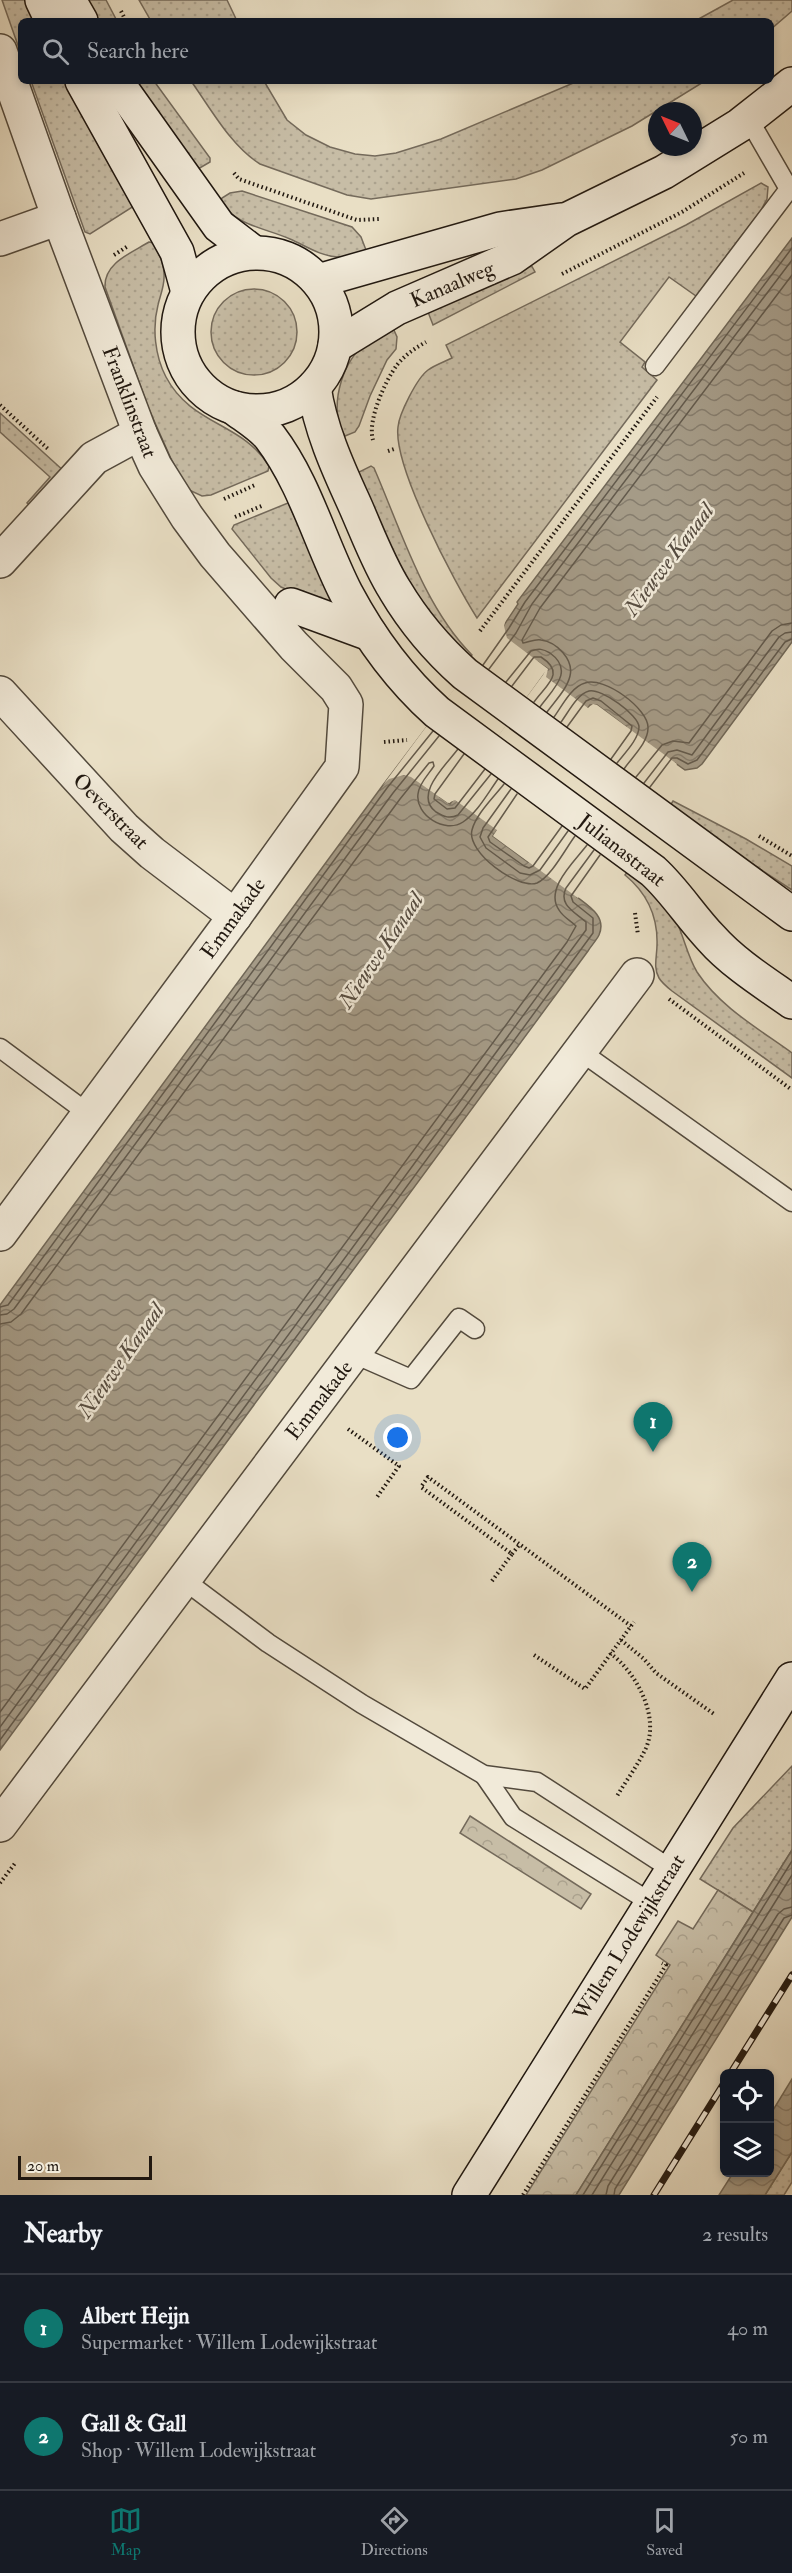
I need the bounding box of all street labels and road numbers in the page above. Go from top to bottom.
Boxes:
street label: Kanaalweg [406,254,499,314]
street label: Franklinstraat [96,342,163,462]
street label: Oeverstraat [67,767,155,855]
street label: Julianastraat [572,807,671,893]
street label: Emmakade [195,872,272,964]
street label: Emmakade [280,1355,359,1446]
street label: Willem Lodewijkstraat [567,1849,692,2026]

